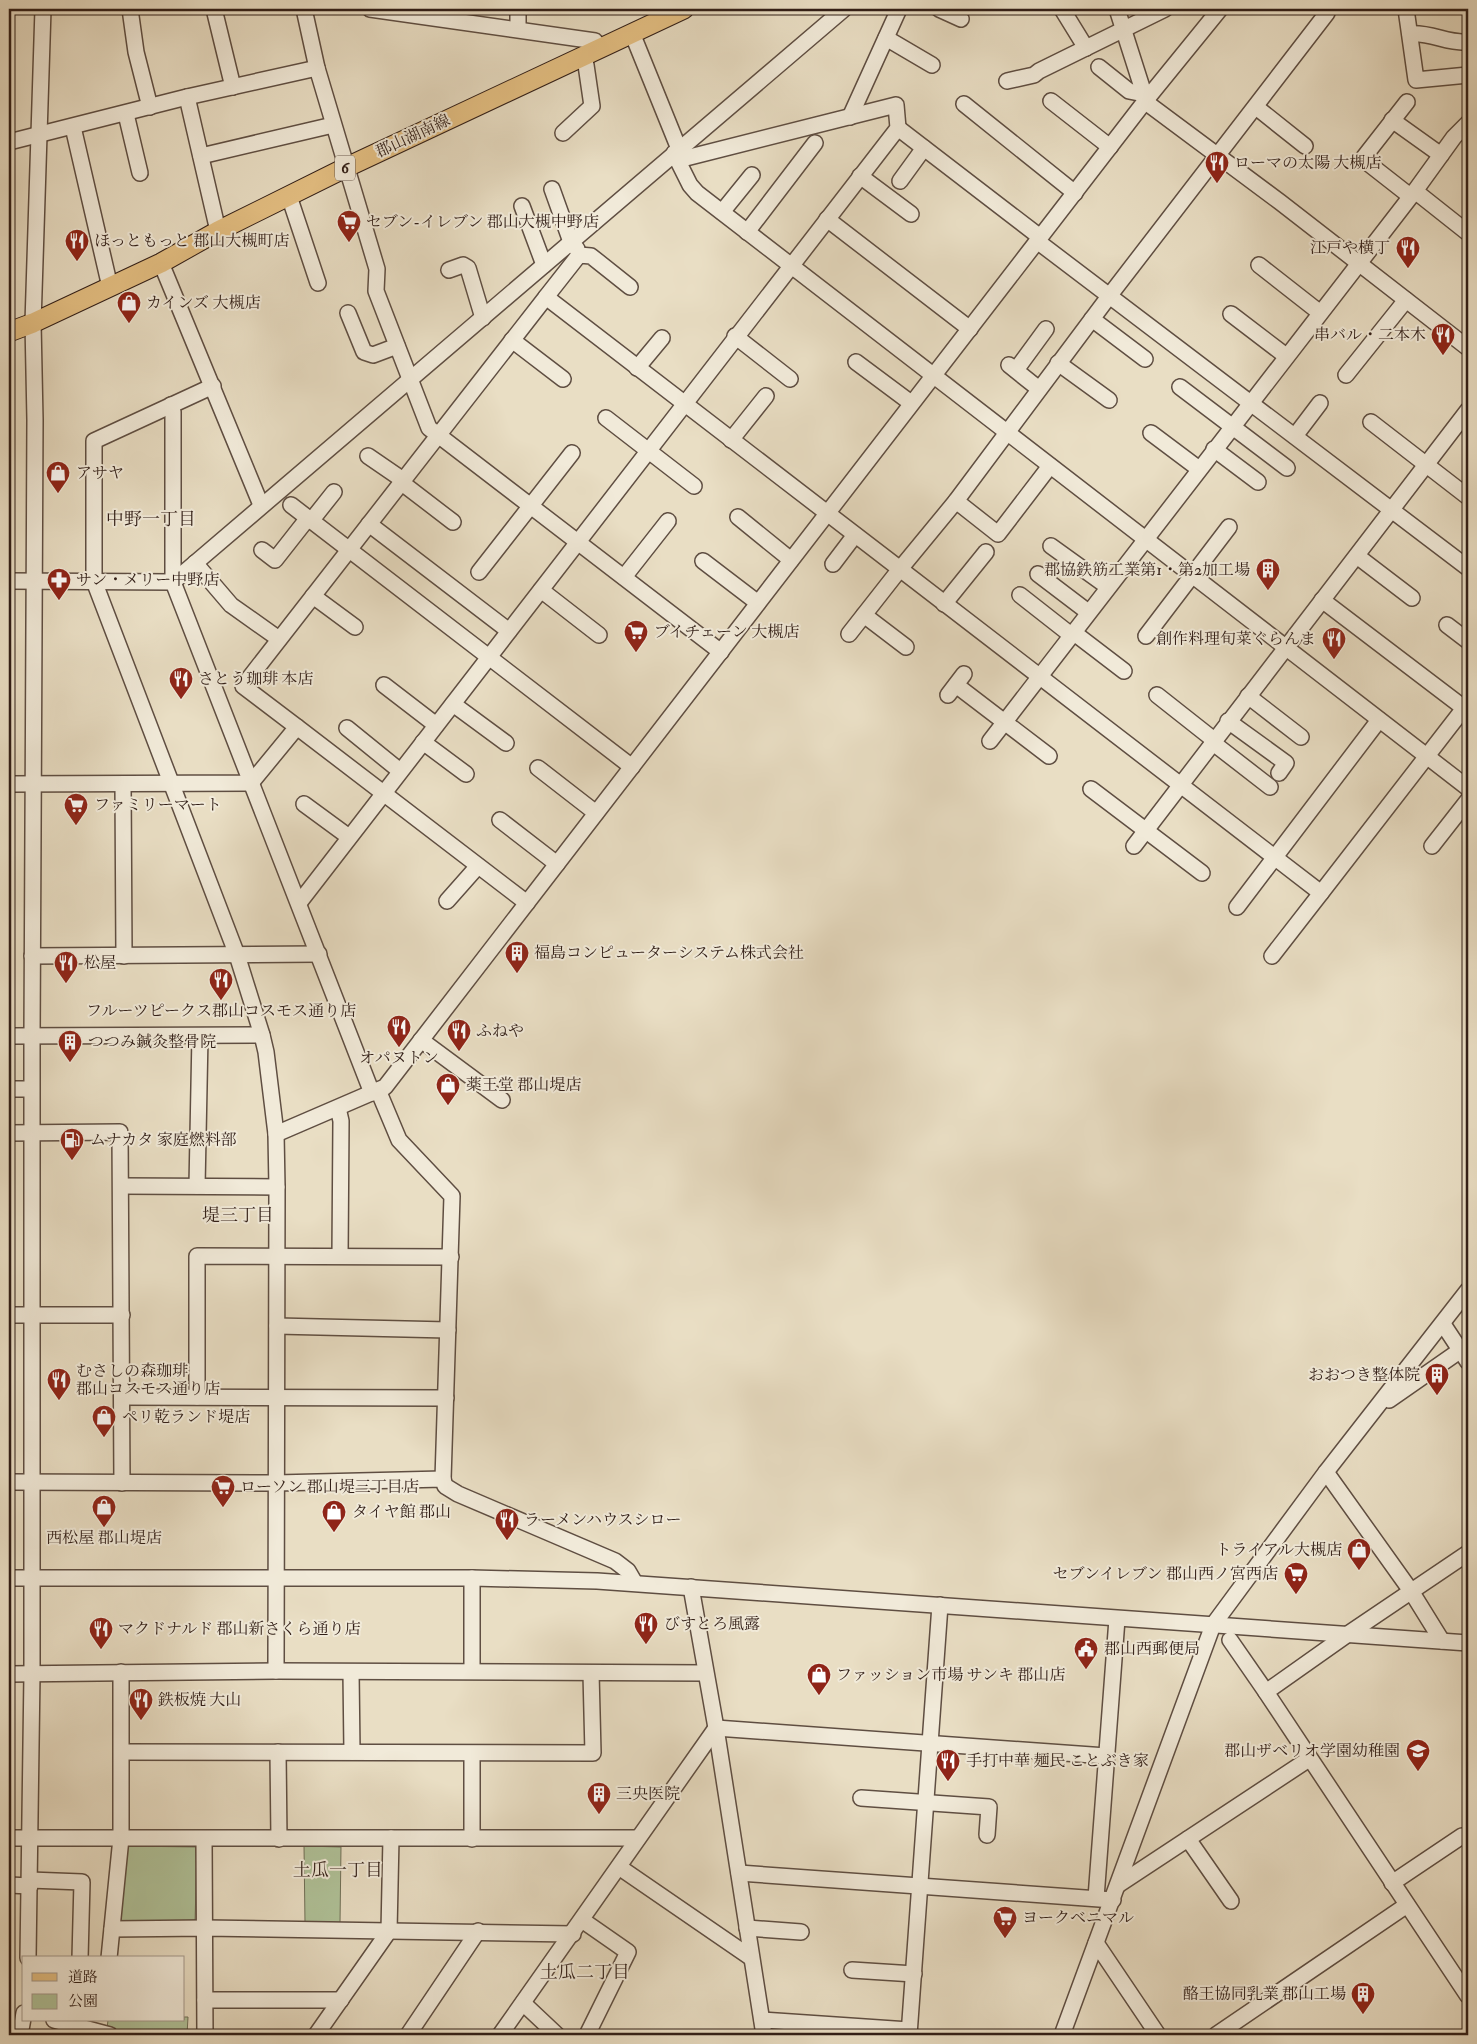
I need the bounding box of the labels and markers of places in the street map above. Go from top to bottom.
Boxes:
restaurant icon: ローマの太陽 大槻店 [1204,150,1230,184]
place label: ローマの太陽 大槻店 [1234,153,1381,173]
supermarket icon: セブン-イレブン 郡山大槻中野店 [336,209,362,243]
place label: セブン-イレブン 郡山大槻中野店 [366,212,599,232]
restaurant icon: ほっともっと 郡山大槻町店 [64,228,90,262]
place label: ほっともっと 郡山大槻町店 [94,231,289,251]
restaurant icon: 江戸や横丁 [1395,235,1421,269]
place label: 江戸や横丁 [1310,238,1390,258]
shop icon: カインズ 大槻店 [116,290,142,324]
place label: カインズ 大槻店 [146,293,260,313]
restaurant icon: 串バル・二本木 [1430,322,1456,356]
place label: 串バル・二本木 [1314,325,1426,345]
shop icon: アサヤ [45,460,71,494]
place label: アサヤ [76,463,124,483]
building icon: 郡協鉄筋工業第1・第2加工場 [1255,557,1281,591]
place label: 郡協鉄筋工業第1・第2加工場 [1044,560,1250,580]
pharmacy icon: サン・メリー中野店 [46,567,72,601]
place label: サン・メリー中野店 [76,570,219,590]
supermarket icon: ブイチェーン 大槻店 [623,619,649,653]
place label: ブイチェーン 大槻店 [654,622,799,642]
restaurant icon: 創作料理旬菜ぐらんま [1321,626,1347,660]
place label: 創作料理旬菜ぐらんま [1156,629,1316,649]
restaurant icon: さとう珈琲 本店 [168,666,194,700]
place label: さとう珈琲 本店 [198,669,313,689]
supermarket icon: ファミリーマート [63,792,89,826]
place label: ファミリーマート [94,795,222,815]
building icon: 福島コンピューターシステム株式会社 [504,940,530,974]
place label: 福島コンピューターシステム株式会社 [534,943,804,963]
restaurant icon: 松屋 [53,950,79,984]
place label: 松屋 [84,953,116,973]
restaurant icon: フルーツピークス郡山コスモス通り店 [208,967,234,1001]
place label: フルーツピークス郡山コスモス通り店 [86,1001,356,1021]
restaurant icon: オパヌトン [386,1014,412,1048]
restaurant icon: ふねや [446,1018,472,1052]
place label: ふねや [476,1021,524,1041]
building icon: つつみ鍼灸整骨院 [57,1029,83,1063]
place label: つつみ鍼灸整骨院 [88,1032,216,1052]
place label: オパヌトン [359,1048,439,1068]
shop icon: 薬王堂 郡山堤店 [435,1072,461,1106]
place label: 薬王堂 郡山堤店 [466,1075,581,1095]
fuel station icon: ムナカタ 家庭燃料部 [59,1127,85,1161]
place label: ムナカタ 家庭燃料部 [90,1130,237,1150]
place label: むさしの森珈琲 郡山コスモス通り店 [76,1361,220,1399]
building icon: おおつき整体院 [1424,1362,1450,1396]
place label: おおつき整体院 [1308,1365,1420,1385]
restaurant icon: むさしの森珈琲 郡山コスモス通り店 [46,1367,72,1401]
shop icon: ペリ乾ランド堤店 [91,1404,117,1438]
place label: ペリ乾ランド堤店 [122,1407,250,1427]
supermarket icon: ローソン 郡山堤三丁目店 [210,1474,236,1508]
place label: ローソン 郡山堤三丁目店 [240,1477,419,1497]
shop icon: 西松屋 郡山堤店 [91,1494,117,1528]
shop icon: タイヤ館 郡山 [321,1499,347,1533]
place label: タイヤ館 郡山 [352,1502,451,1522]
restaurant icon: ラーメンハウスシロー [494,1507,520,1541]
place label: ラーメンハウスシロー [524,1510,682,1530]
place label: 西松屋 郡山堤店 [46,1528,162,1548]
shop icon: トライアル大槻店 [1346,1537,1372,1571]
place label: トライアル大槻店 [1216,1540,1342,1560]
supermarket icon: セブンイレブン 郡山西ノ宮西店 [1283,1561,1309,1595]
place label: セブンイレブン 郡山西ノ宮西店 [1053,1564,1278,1584]
restaurant icon: びすとろ風露 [633,1611,659,1645]
place label: びすとろ風露 [664,1614,760,1634]
restaurant icon: マクドナルド 郡山新さくら通り店 [88,1616,114,1650]
place label: マクドナルド 郡山新さくら通り店 [118,1619,361,1639]
public building icon: 郡山西郵便局 [1073,1636,1099,1670]
place label: 郡山西郵便局 [1104,1639,1200,1659]
shop icon: ファッション市場 サンキ 郡山店 [806,1662,832,1696]
place label: ファッション市場 サンキ 郡山店 [836,1665,1065,1685]
restaurant icon: 鉄板焼 大山 [128,1687,154,1721]
place label: 鉄板焼 大山 [157,1690,241,1710]
school or university icon: 郡山ザベリオ学園幼稚園 [1405,1738,1431,1772]
place label: 郡山ザベリオ学園幼稚園 [1224,1741,1400,1761]
restaurant icon: 手打中華 麺民 ことぶき家 [935,1748,961,1782]
place label: 手打中華 麺民 ことぶき家 [966,1751,1149,1771]
building icon: 三央医院 [586,1781,612,1815]
place label: 三央医院 [616,1784,680,1804]
supermarket icon: ヨークベニマル [992,1905,1018,1939]
place label: ヨークベニマル [1022,1908,1134,1928]
building icon: 酪王協同乳業 郡山工場 [1350,1981,1376,2015]
place label: 酪王協同乳業 郡山工場 [1183,1984,1346,2004]

